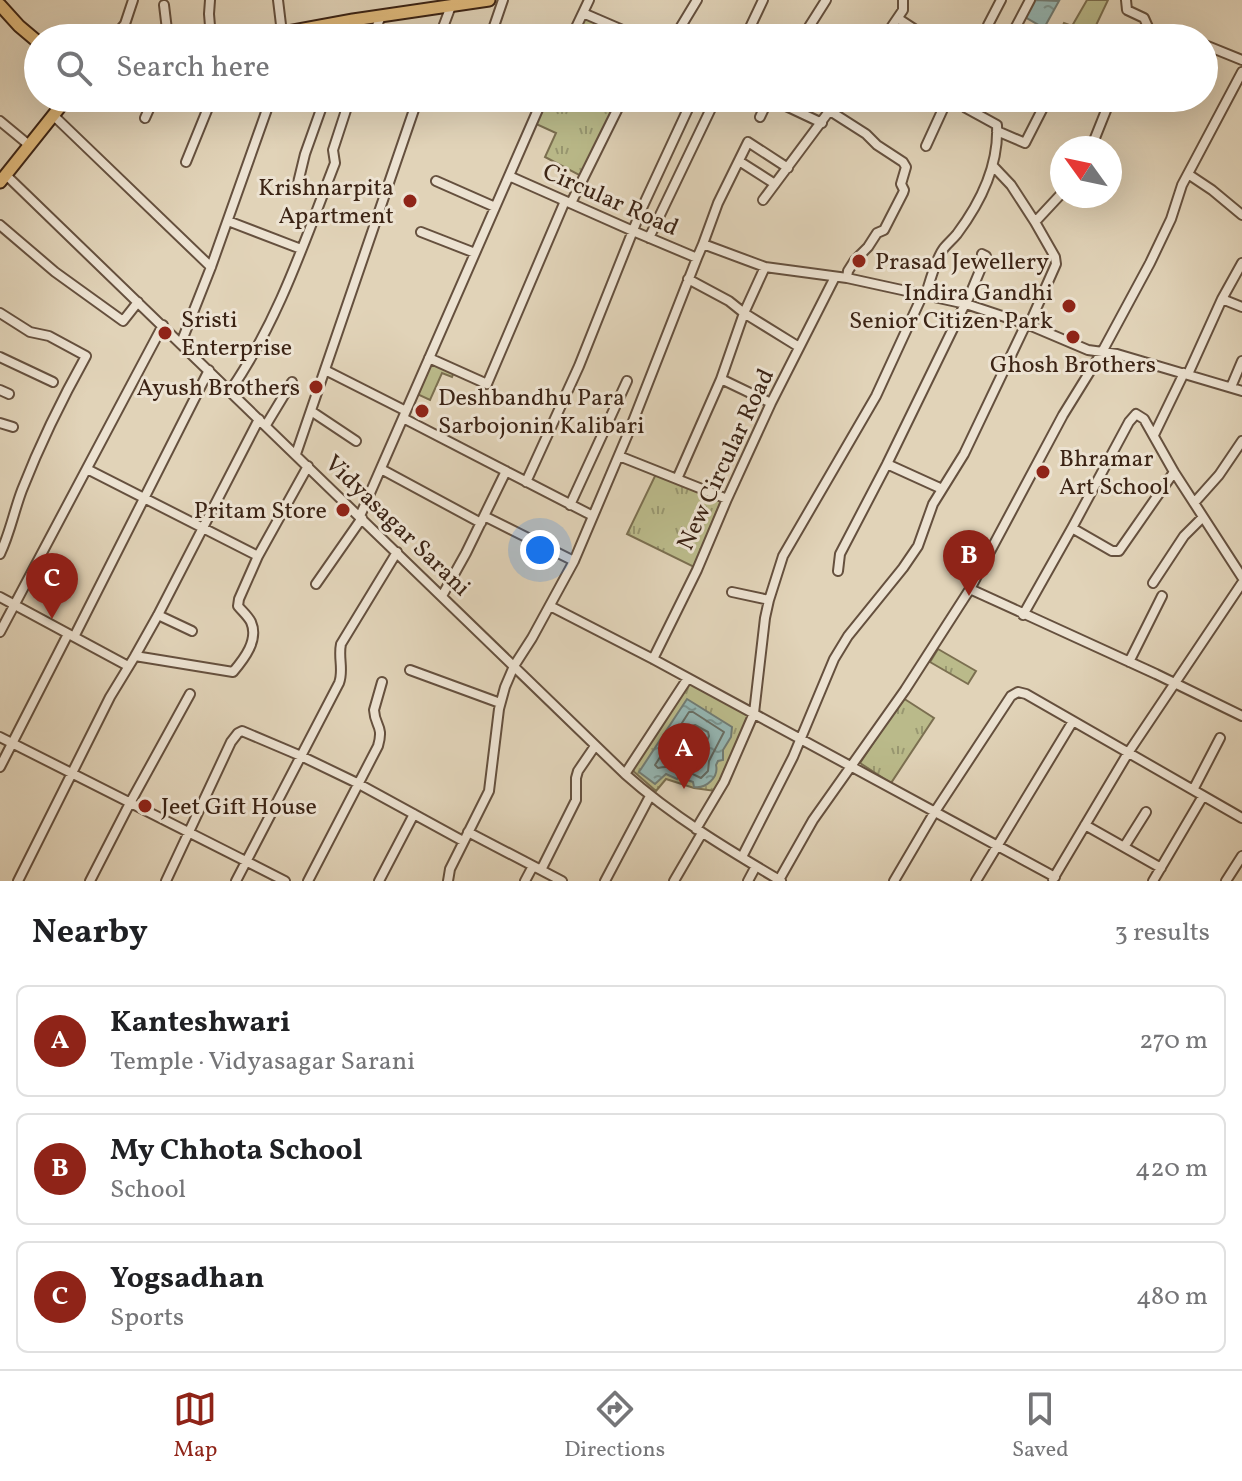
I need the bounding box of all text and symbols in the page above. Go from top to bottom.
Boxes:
search box [24,24,1218,112]
icon: search [52,46,96,90]
text: Search here [116,47,270,89]
north arrow [1050,136,1122,208]
street label: Circular Road [537,156,684,246]
place label: Krishnarpita Apartment [258,172,394,234]
marker: Krishnarpita Apartment [401,192,419,210]
place label: Prasad Jewellery [875,246,1049,280]
marker: Prasad Jewellery [850,252,868,270]
place label: Indira Gandhi Senior Citizen Park [849,277,1053,339]
marker: Indira Gandhi Senior Citizen Park [1060,297,1078,315]
place label: Sristi Enterprise [181,304,292,366]
marker: Sristi Enterprise [156,324,174,342]
marker: Ghosh Brothers [1064,328,1082,346]
place label: Ghosh Brothers [990,349,1156,383]
street label: New Circular Road [670,363,784,556]
place label: Ayush Brothers [136,372,300,406]
marker: Ayush Brothers [307,378,325,396]
place label: Deshbandhu Para Sarbojonin Kalibari [438,382,644,444]
marker: Deshbandhu Para Sarbojonin Kalibari [413,402,431,420]
place label: Bhramar Art School [1059,443,1169,505]
street label: Vidyasagar Sarani [316,448,477,605]
marker: Bhramar Art School [1034,463,1052,481]
place label: Pritam Store [194,495,327,529]
marker: Pritam Store [334,501,352,519]
your location [520,530,560,570]
pin: B [943,530,995,596]
pin: C [26,553,78,619]
pin: A [658,723,710,789]
place label: Jeet Gift House [161,791,317,825]
marker: Jeet Gift House [136,797,154,815]
text: Nearby [32,910,148,957]
text: 3 results [1114,915,1210,951]
text: Kanteshwari [110,1002,291,1044]
text: A [51,1023,69,1059]
text: 270 m [1139,1023,1208,1059]
text: Temple · Vidyasagar Sarani [110,1044,415,1080]
text: My Chhota School [110,1130,363,1172]
text: B [51,1151,69,1187]
text: 420 m [1135,1151,1208,1187]
text: School [110,1172,186,1208]
text: Yogsadhan [110,1258,265,1300]
text: C [52,1279,68,1315]
text: 480 m [1136,1279,1208,1315]
text: Sports [110,1300,184,1336]
tab: Map [173,1387,217,1466]
tab: Directions [564,1387,665,1466]
tab: Saved [1012,1387,1069,1466]

